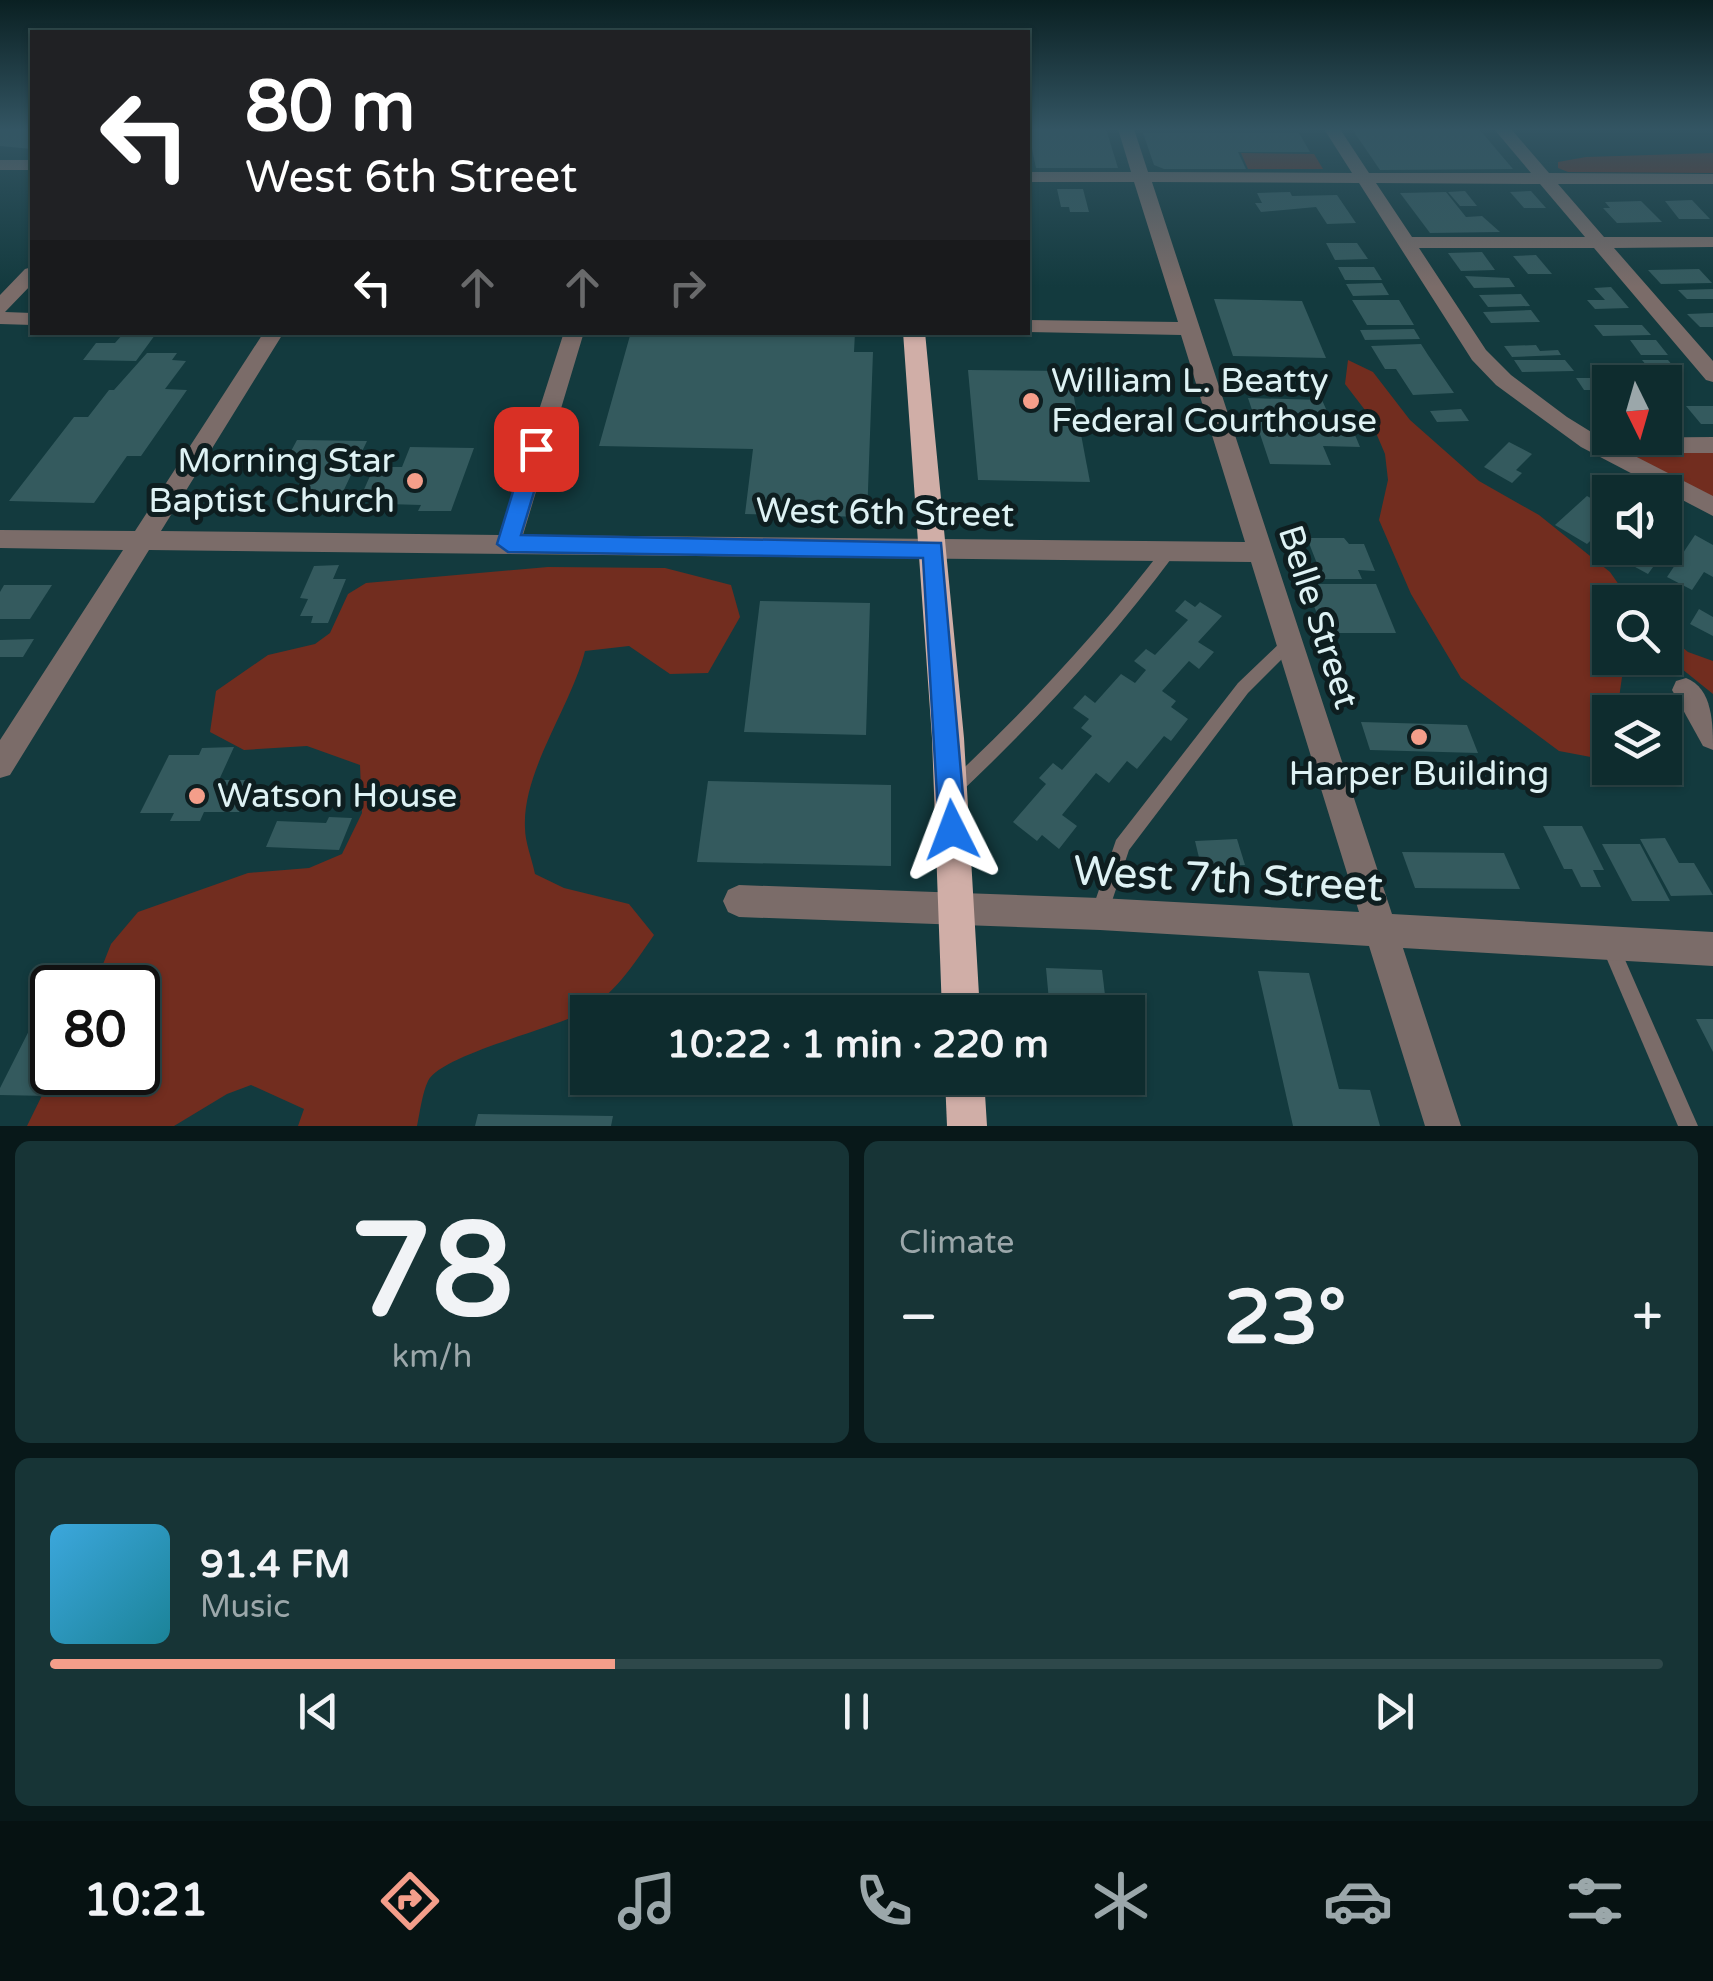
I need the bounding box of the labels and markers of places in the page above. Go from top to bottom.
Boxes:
place label: William L. Beatty Federal Courthouse [1051,360,1377,442]
marker: William L. Beatty Federal Courthouse [1020,390,1042,412]
pin [494,407,579,492]
place label: Morning Star Baptist Church [148,440,396,522]
marker: Morning Star Baptist Church [404,470,426,492]
marker: Harper Building [1408,726,1430,748]
place label: Harper Building [1289,753,1549,795]
place label: Watson House [217,775,457,817]
marker: Watson House [186,785,208,807]

